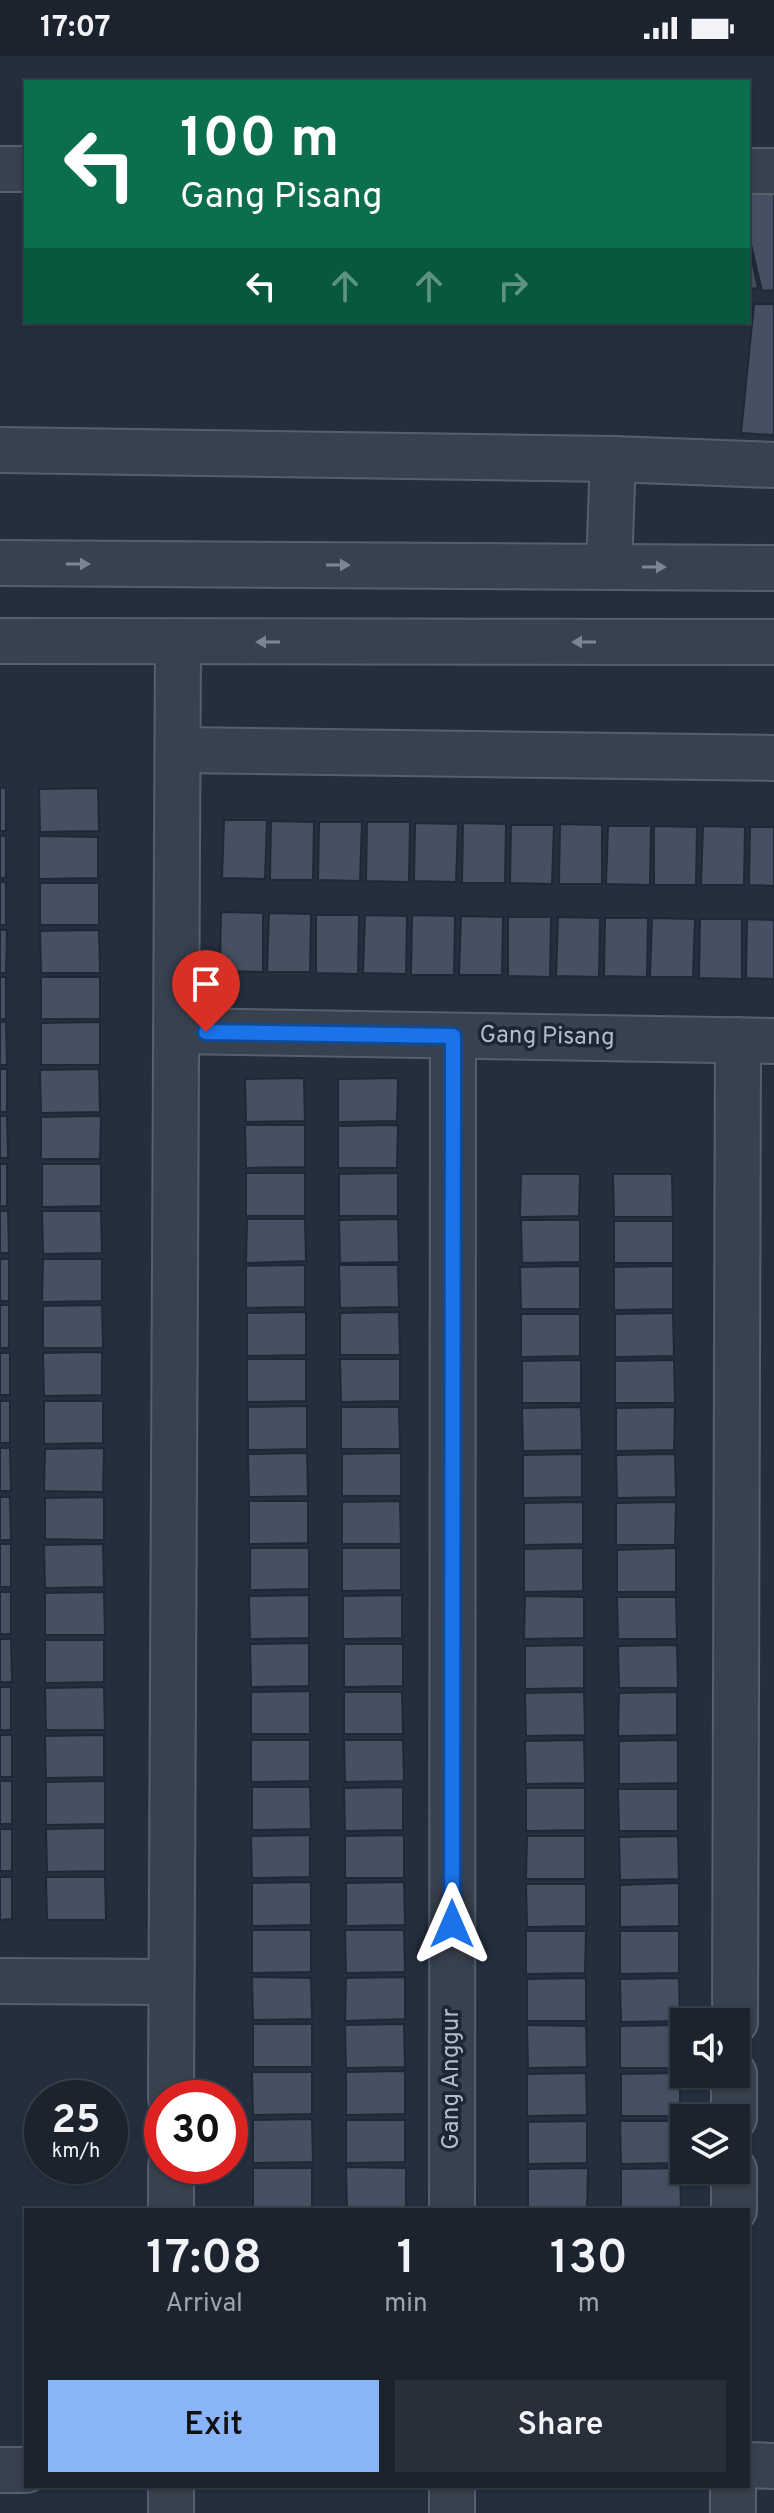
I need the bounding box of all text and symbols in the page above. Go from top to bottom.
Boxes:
text: 17:07 [40,10,111,47]
text: 100 m [180,106,339,176]
icon: left [48,112,152,216]
text: Gang Pisang [180,175,383,221]
icon: left [239,264,283,308]
icon: ahead [323,264,367,308]
icon: ahead [407,264,451,308]
icon: right [491,264,535,308]
one-way arrow [66,558,91,570]
one-way arrow [326,559,351,571]
one-way arrow [642,561,667,573]
one-way arrow [255,636,280,648]
one-way arrow [571,636,596,648]
pin [172,950,240,1032]
icon: arrive [184,962,228,1006]
street label: Gang Pisang [479,1021,615,1053]
position arrow [410,1882,494,1966]
street label: Gang Anggur [437,2008,467,2150]
map controls [670,2008,750,2184]
button: sound [670,2008,750,2088]
speed limit sign: 30 [144,2080,248,2184]
text: 25 [52,2097,100,2147]
button: layers [670,2104,750,2184]
text: km/h [52,2139,100,2165]
text: 17:08 [146,2230,262,2290]
text: 1 [397,2230,415,2290]
text: 130 [550,2230,628,2290]
text: Arrival [165,2288,243,2321]
text: min [384,2288,428,2321]
text: m [578,2288,600,2321]
button: Exit [48,2380,379,2472]
button: Share [395,2380,726,2472]

